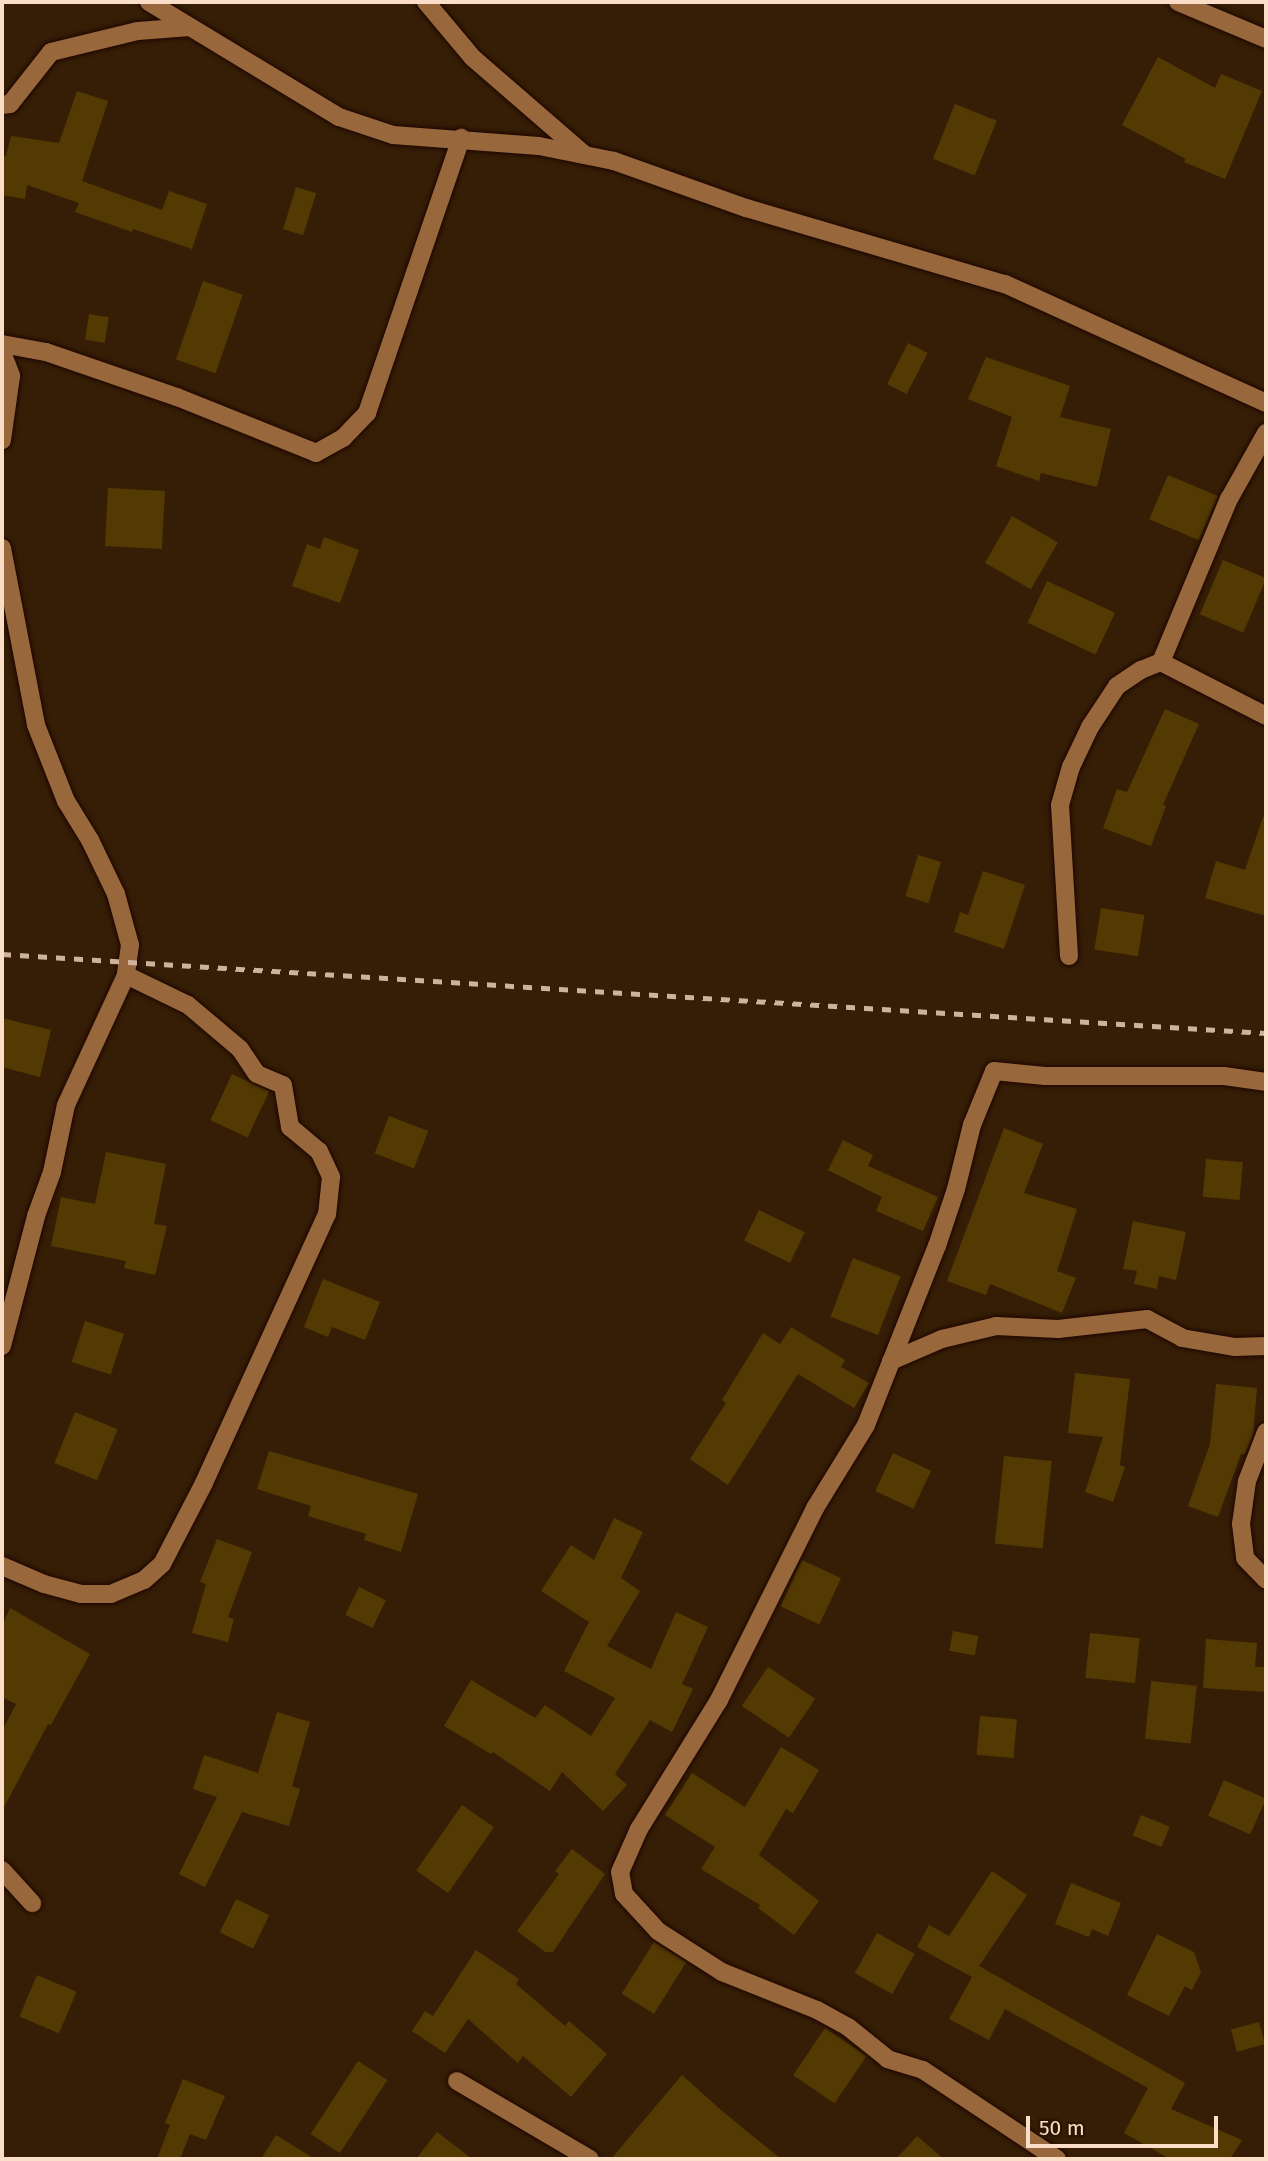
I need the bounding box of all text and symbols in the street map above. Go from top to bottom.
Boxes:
scale bar [1030,2102,1222,2146]
text: 50 m [1039,2115,1085,2141]

